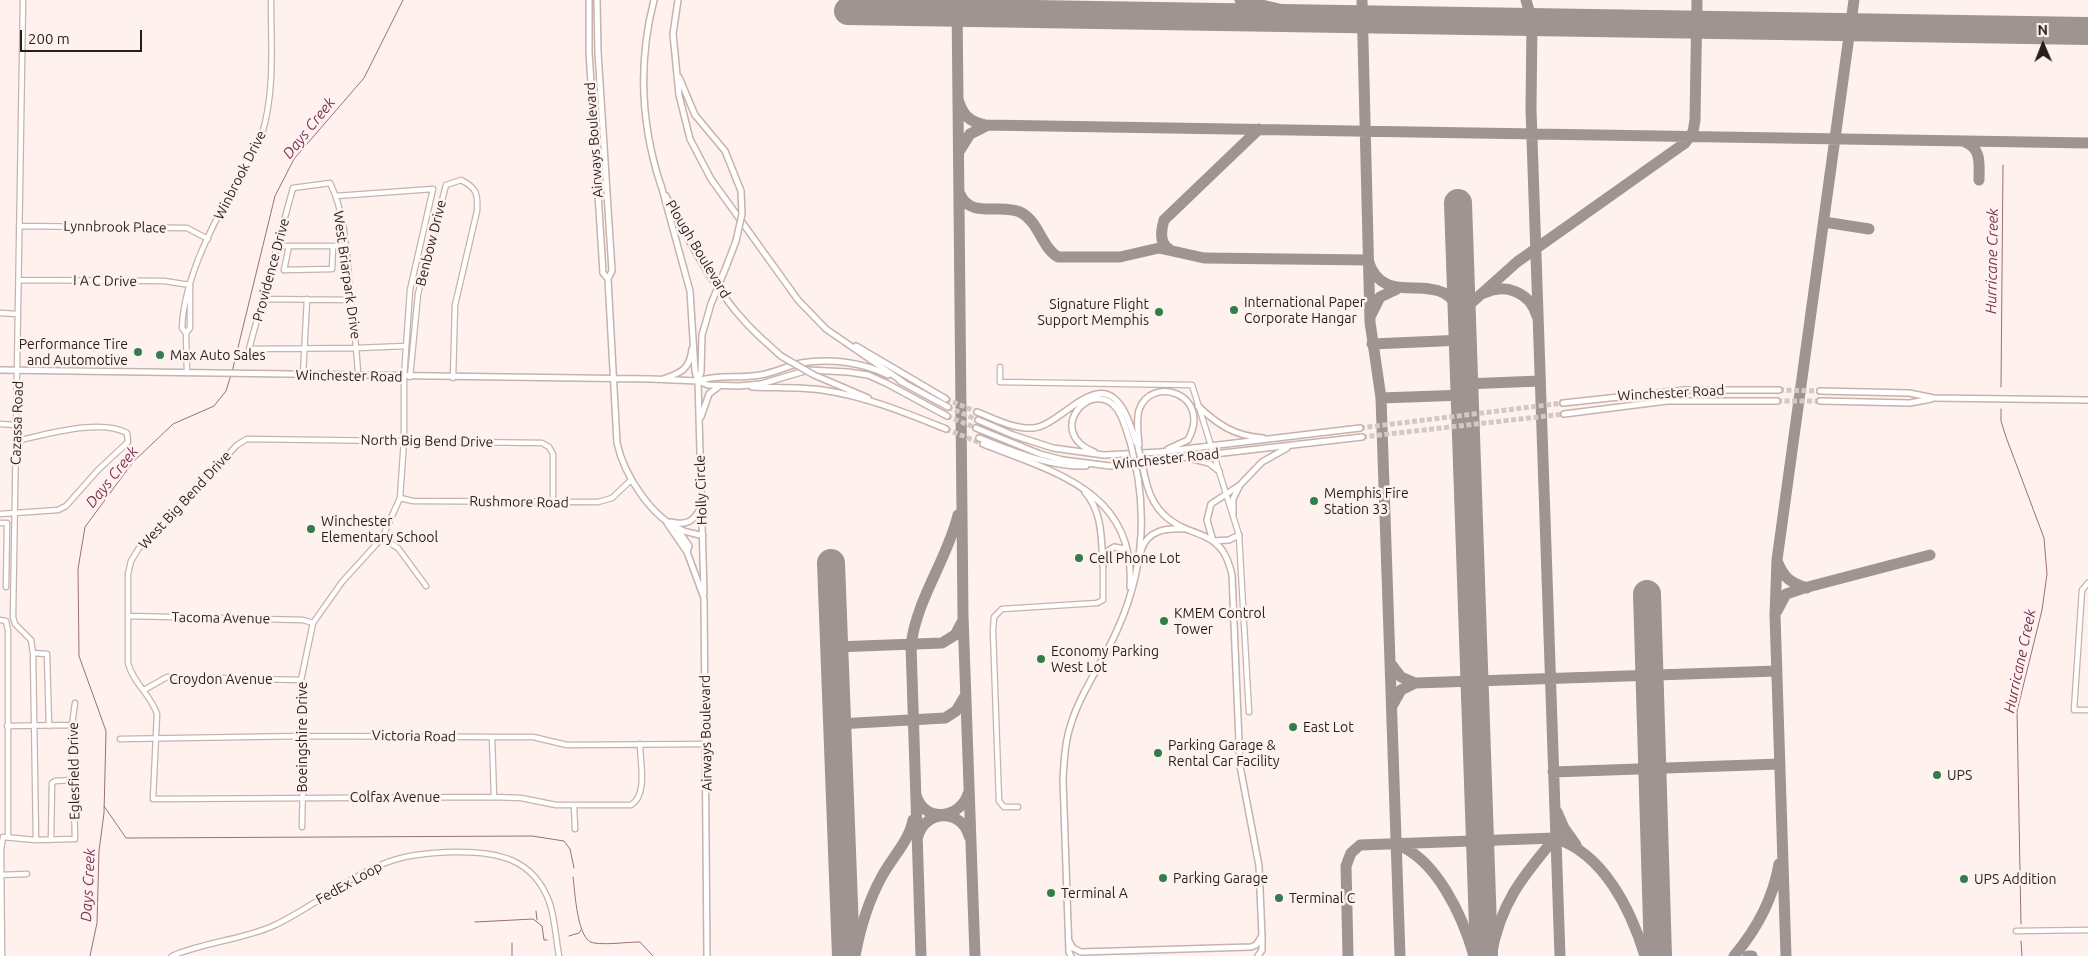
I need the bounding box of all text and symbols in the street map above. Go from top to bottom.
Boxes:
scale bar [22,20,145,52]
north arrow [2018,20,2068,70]
text: N [2037,22,2048,38]
text: 200 m [28,30,70,47]
street label: Airways Boulevard [582,81,606,199]
water label: Days Creek [279,94,339,162]
street label: Winbrook Drive [210,128,270,222]
street label: Plough Boulevard [662,197,734,301]
street label: Benbow Drive [412,198,450,288]
water label: Hurricane Creek [1982,208,2002,314]
street label: West Briarpark Drive [330,210,364,340]
street label: Providence Drive [249,216,293,324]
street label: Lynnbrook Place [63,218,167,236]
street label: I A C Drive [73,272,137,290]
place label: International Paper Corporate Hangar [1244,294,1365,326]
place label: Signature Flight Support Memphis [1037,296,1149,328]
marker: International Paper Corporate Hangar [1228,304,1240,316]
marker: Signature Flight Support Memphis [1153,306,1165,318]
place label: Performance Tire and Automotive [19,336,128,368]
marker: Performance Tire and Automotive [132,346,144,358]
place label: Max Auto Sales [170,347,266,363]
marker: Max Auto Sales [154,349,166,361]
street label: Winchester Road [295,367,403,385]
street label: Cazassa Road [7,381,27,465]
street label: Winchester Road [1617,382,1725,404]
street label: North Big Bend Drive [360,431,494,451]
water label: Days Creek [82,443,142,511]
street label: Winchester Road [1112,445,1220,473]
street label: West Big Bend Drive [135,447,235,553]
street label: Holly Circle [691,455,711,525]
place label: Memphis Fire Station 33 [1324,485,1409,518]
street label: Rushmore Road [469,493,569,511]
marker: Memphis Fire Station 33 [1308,495,1320,507]
place label: Winchester Elementary School [321,513,438,546]
marker: Winchester Elementary School [305,523,317,535]
place label: Cell Phone Lot [1089,550,1180,566]
marker: Cell Phone Lot [1073,552,1085,564]
place label: KMEM Control Tower [1174,605,1265,638]
water label: Hurricane Creek [2000,607,2040,715]
street label: Tacoma Avenue [171,609,271,627]
marker: KMEM Control Tower [1158,615,1170,627]
place label: Economy Parking West Lot [1051,643,1159,676]
marker: Economy Parking West Lot [1035,653,1047,665]
street label: Croydon Avenue [169,671,273,687]
street label: Airways Boulevard [697,675,715,791]
street label: Boeingshire Drive [294,681,310,793]
place label: East Lot [1303,719,1354,735]
marker: East Lot [1287,721,1299,733]
street label: Eglesfield Drive [65,722,83,820]
street label: Victoria Road [372,727,456,745]
place label: Parking Garage & Rental Car Facility [1168,737,1280,770]
marker: Parking Garage & Rental Car Facility [1152,747,1164,759]
place label: UPS [1947,767,1972,783]
marker: UPS [1931,769,1943,781]
street label: Colfax Avenue [350,789,440,805]
water label: Days Creek [77,848,99,922]
street label: FedEx Loop [313,858,385,908]
place label: Parking Garage [1173,870,1268,886]
place label: UPS Addition [1974,871,2056,887]
marker: Parking Garage [1157,872,1169,884]
marker: UPS Addition [1958,873,1970,885]
place label: Terminal A [1061,885,1128,901]
marker: Terminal A [1045,887,1057,899]
place label: Terminal C [1289,890,1355,906]
marker: Terminal C [1273,892,1285,904]

